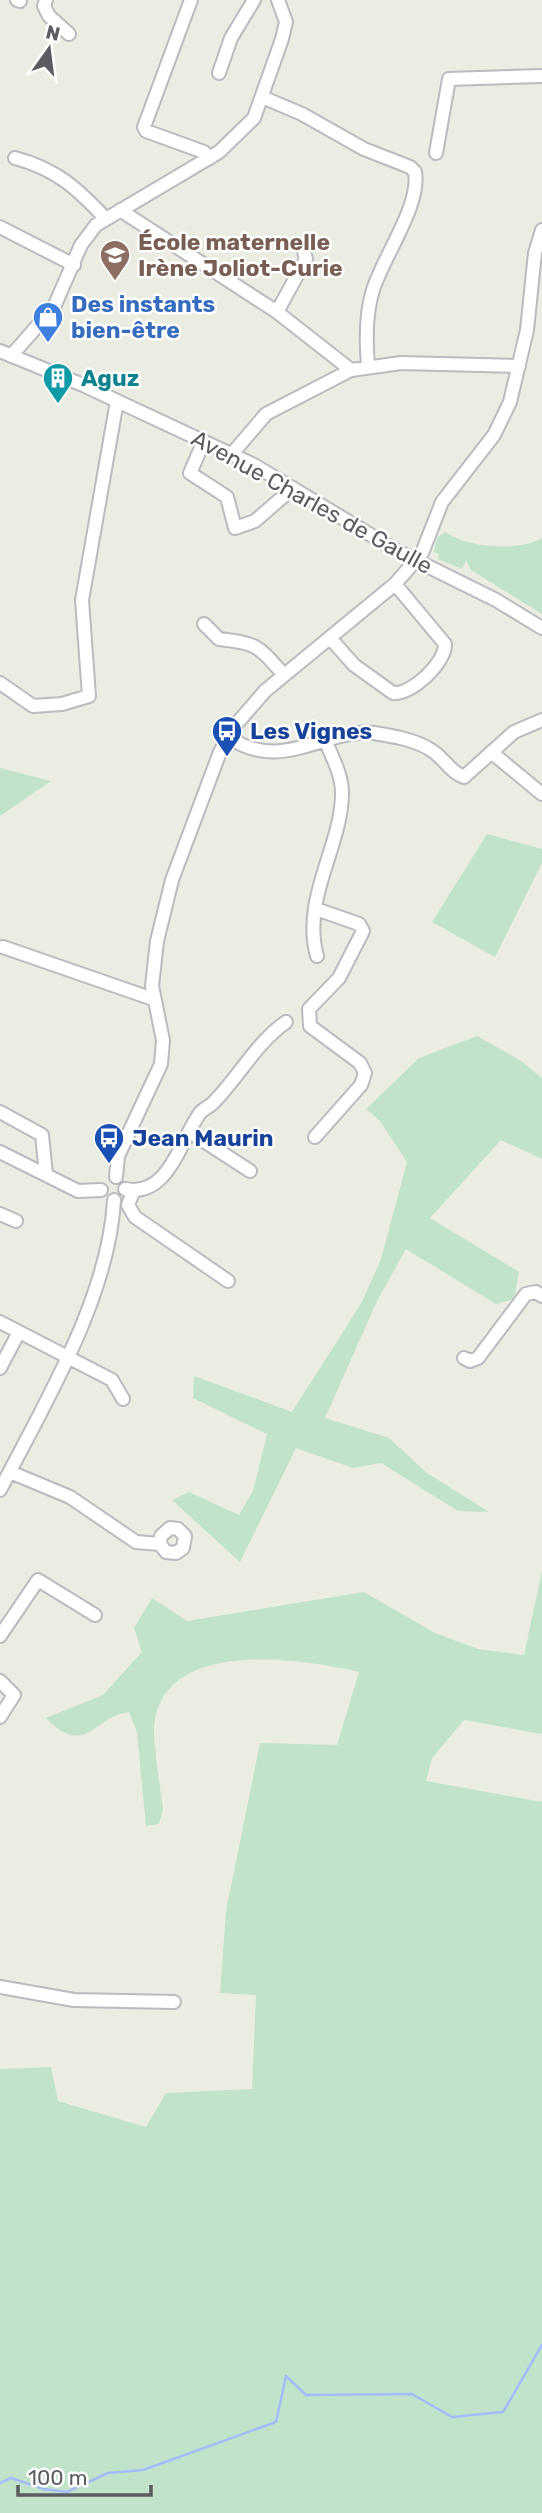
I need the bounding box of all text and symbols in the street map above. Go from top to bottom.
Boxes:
north arrow [14,14,84,84]
text: N [44,20,62,46]
place label: École maternelle Irène Joliot-Curie [138,228,343,282]
school or university icon: École maternelle Irène Joliot-Curie [98,238,132,282]
place label: Des instants bien-être [71,290,215,344]
shop icon: Des instants bien-être [31,300,65,344]
building icon: Aguz [41,361,75,405]
place label: Aguz [81,364,139,392]
street label: Avenue Charles de Gaulle [187,424,437,580]
bus stop icon: Les Vignes [210,714,244,758]
place label: Les Vignes [250,717,373,745]
bus stop icon: Jean Maurin [92,1121,126,1165]
place label: Jean Maurin [132,1124,274,1152]
scale bar [18,2454,150,2498]
text: 100 m [28,2465,87,2490]

